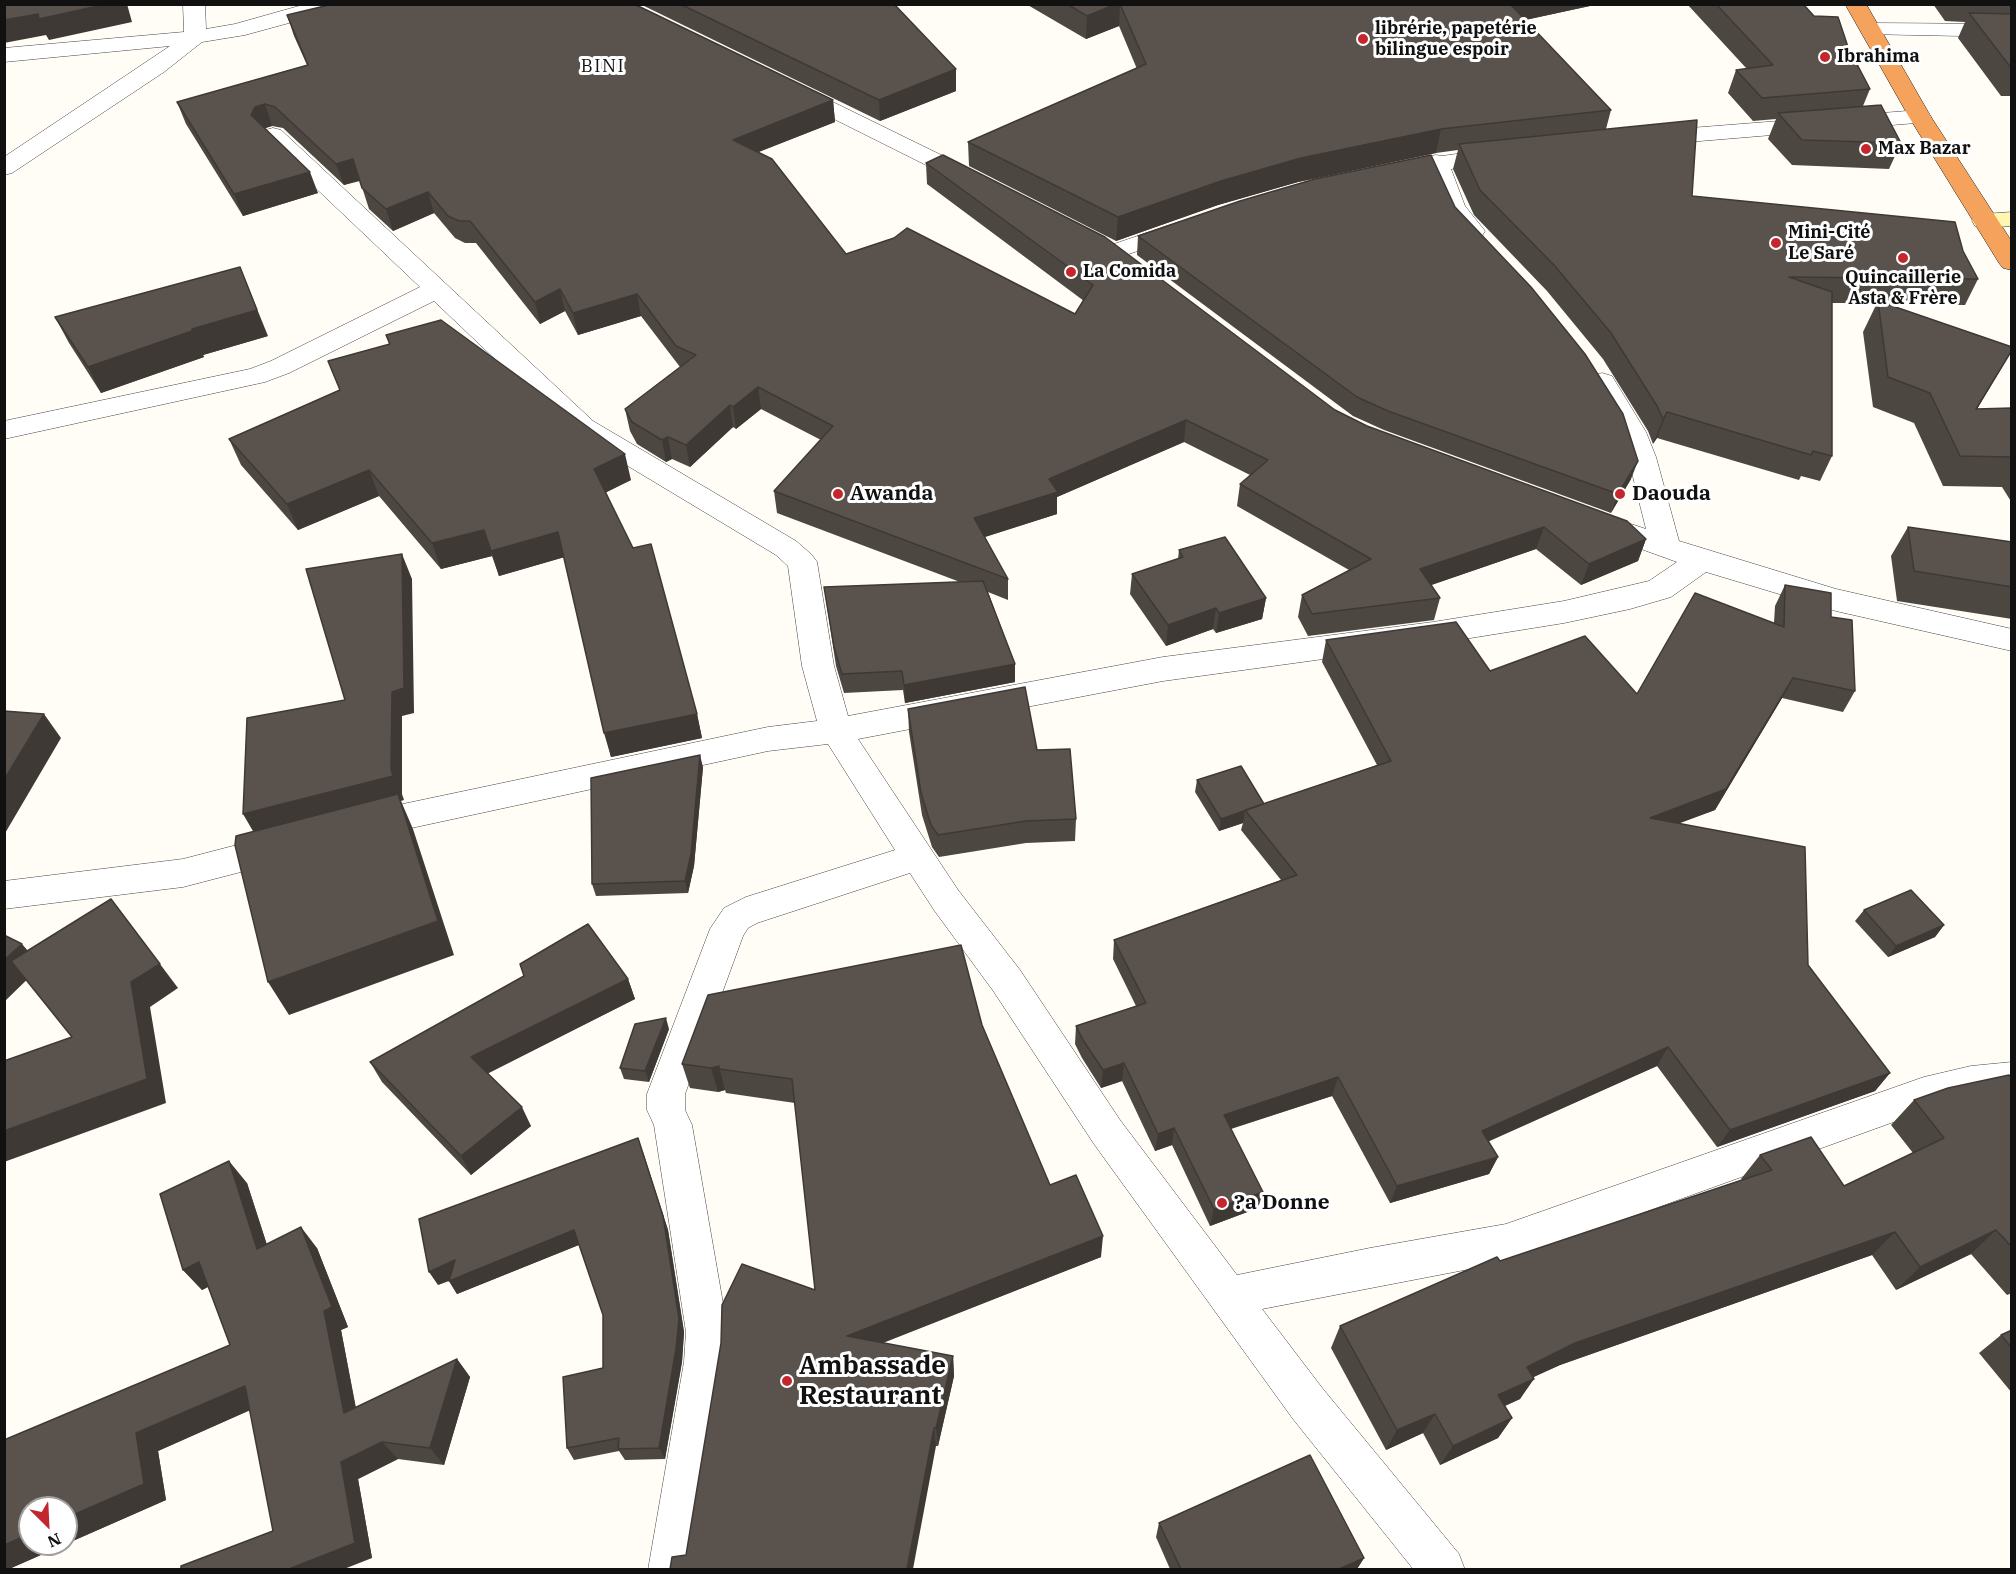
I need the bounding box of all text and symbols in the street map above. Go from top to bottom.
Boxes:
place label: librérie, papetérie bilingue espoir [1375,18,1537,60]
marker: librérie, papetérie bilingue espoir [1356,32,1370,46]
place label: Ibrahima [1837,46,1920,68]
marker: Ibrahima [1818,50,1832,64]
district label: BINI [581,56,625,78]
place label: Max Bazar [1878,138,1971,160]
marker: Max Bazar [1859,142,1873,156]
place label: Mini-Cité Le Saré [1788,222,1871,264]
marker: Mini-Cité Le Saré [1769,236,1783,250]
marker: Quincaillerie Asta & Frère [1896,251,1910,265]
place label: La Comida [1083,261,1176,283]
marker: La Comida [1064,265,1078,279]
place label: Quincaillerie Asta & Frère [1845,267,1961,310]
place label: Awanda [850,481,933,507]
place label: Daouda [1632,481,1711,507]
marker: Awanda [831,487,845,501]
marker: Daouda [1613,487,1627,501]
place label: ?a Donne [1234,1190,1330,1216]
marker: ?a Donne [1215,1196,1229,1210]
place label: Ambassade Restaurant [799,1350,946,1412]
marker: Ambassade Restaurant [780,1374,794,1388]
north arrow [18,1496,78,1556]
text: N [45,1529,64,1552]

